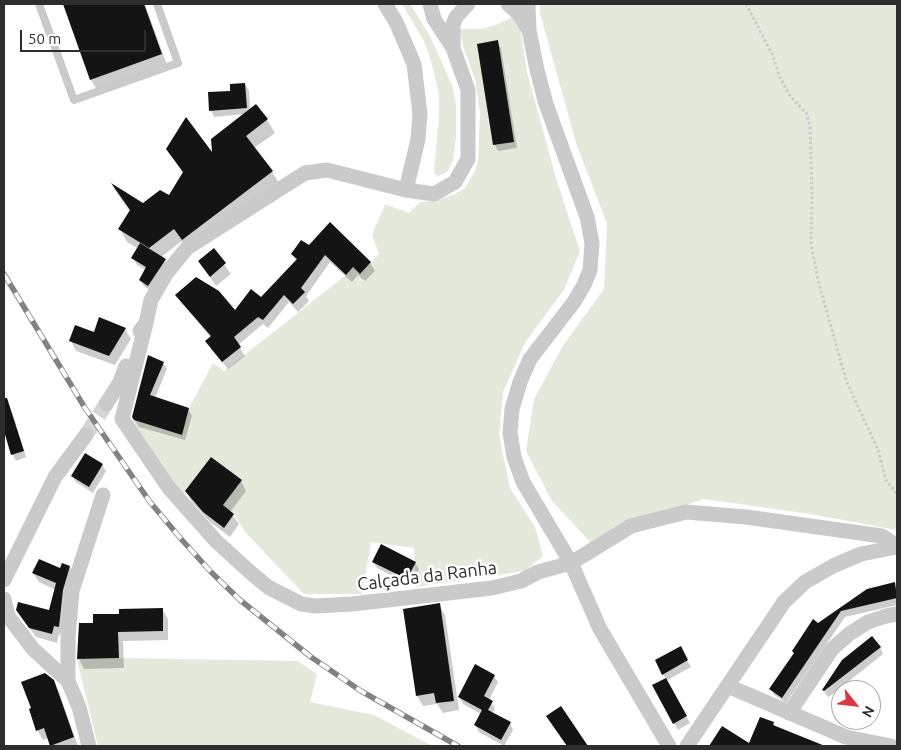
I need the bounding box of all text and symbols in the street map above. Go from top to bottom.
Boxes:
scale bar [22,20,149,52]
text: 50 m [28,30,61,47]
street label: Calçada da Ranha [356,557,498,595]
north arrow [831,680,881,730]
text: N [859,703,878,720]

